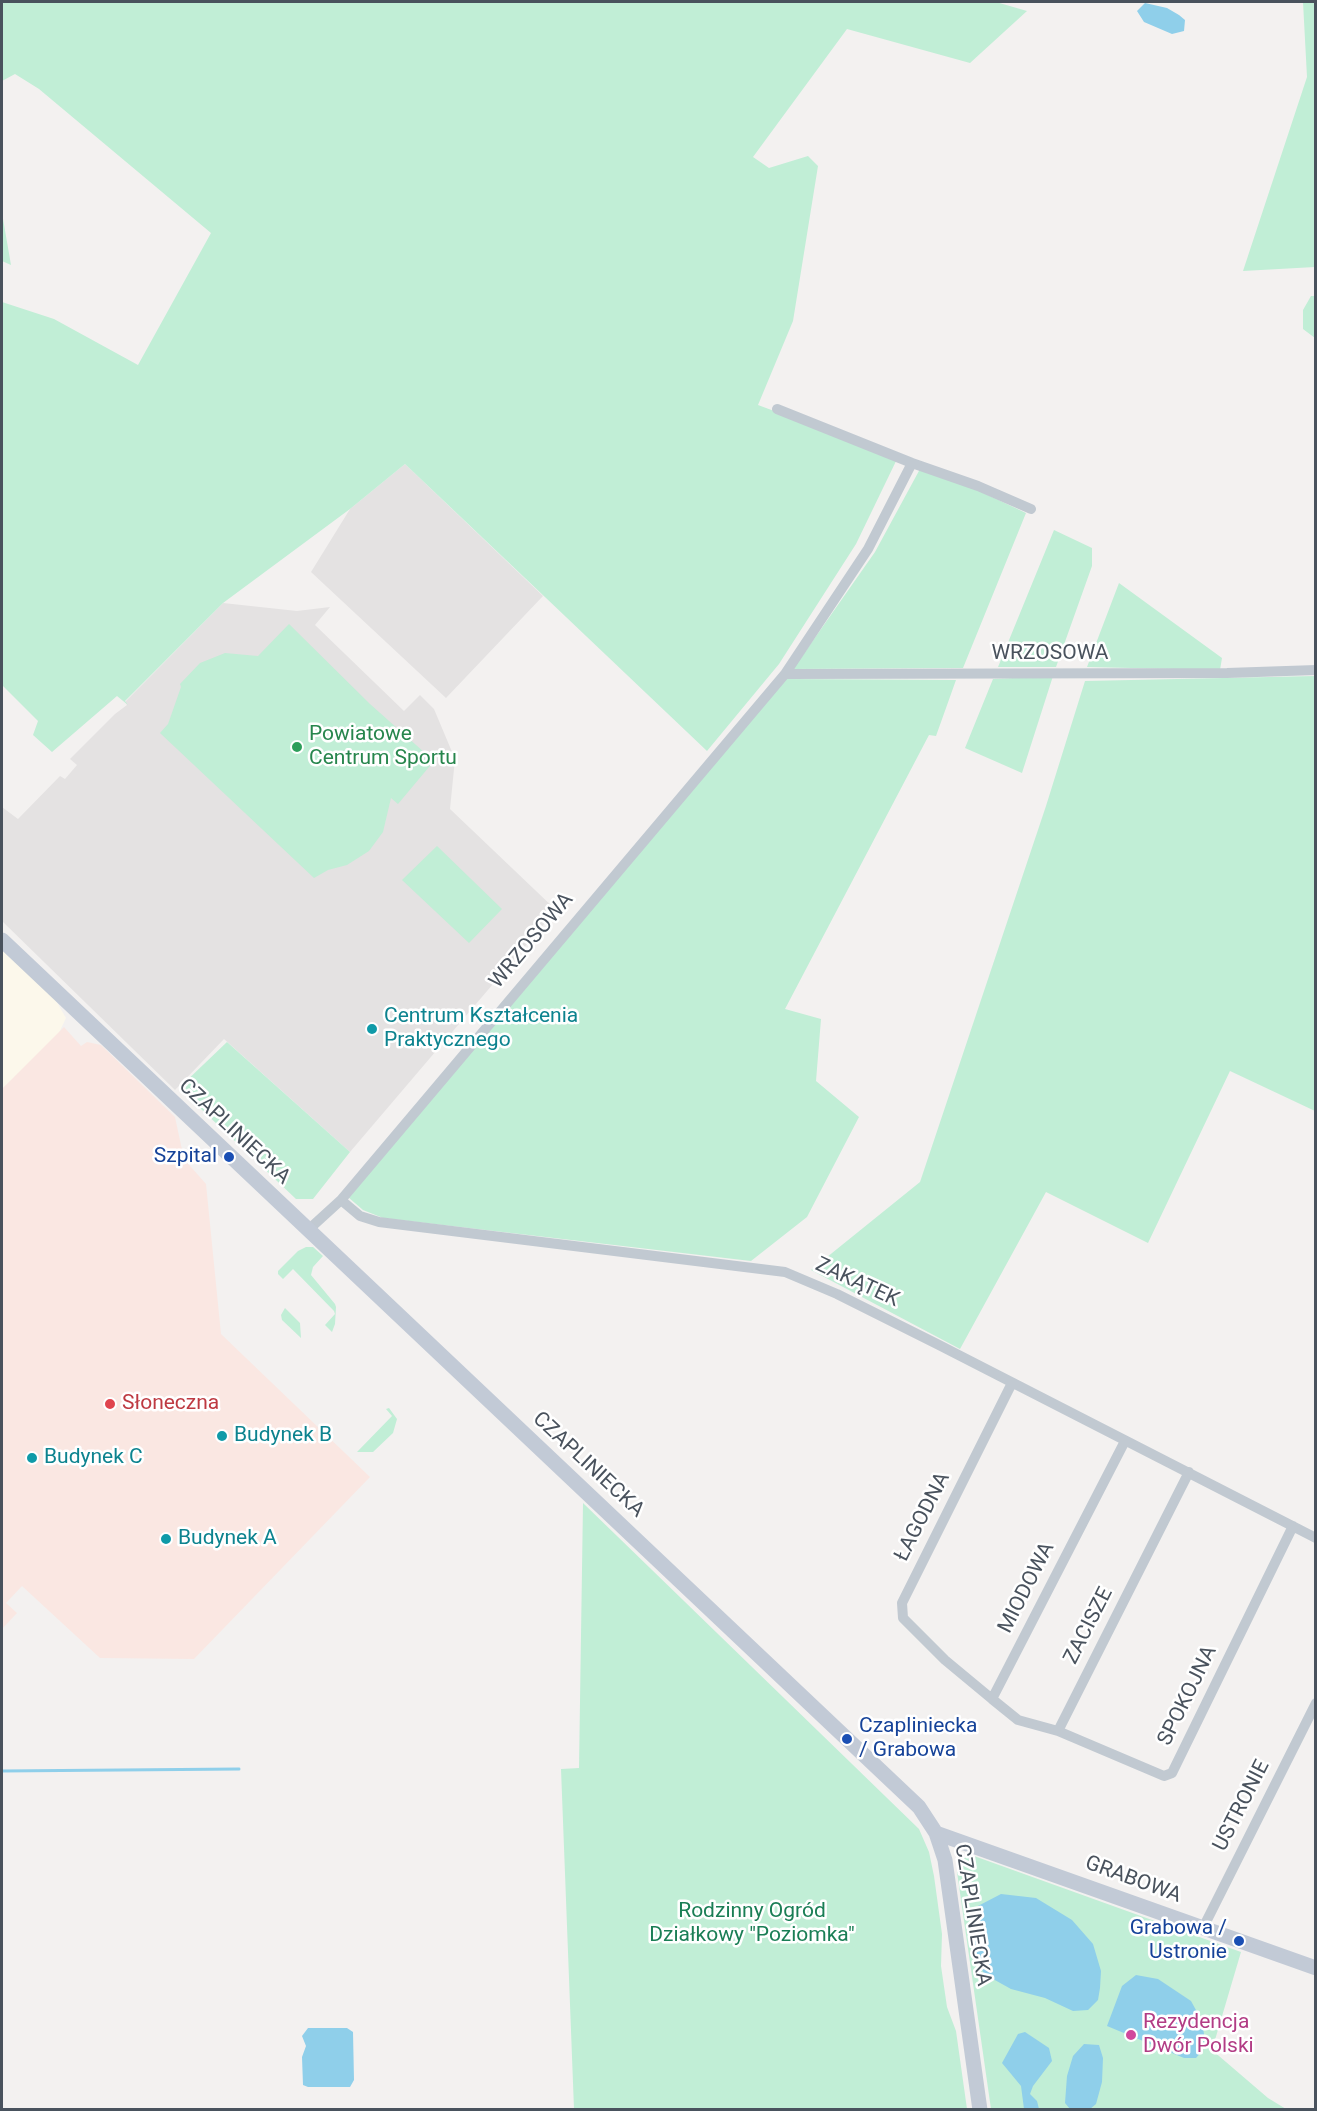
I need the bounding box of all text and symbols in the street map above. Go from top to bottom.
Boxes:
street label: WRZOSOWA [991,641,1109,667]
place label: Powiatowe Centrum Sportu [309,722,457,772]
marker: Powiatowe Centrum Sportu [290,740,304,754]
street label: WRZOSOWA [485,888,579,994]
place label: Centrum Kształcenia Praktycznego [384,1004,578,1054]
marker: Centrum Kształcenia Praktycznego [365,1022,379,1036]
street label: CZAPLINIECKA [173,1074,295,1190]
place label: Szpital [154,1144,217,1170]
marker: Szpital [222,1150,236,1164]
street label: ZAKĄTEK [811,1253,903,1313]
place label: Słoneczna [122,1391,219,1417]
marker: Słoneczna [103,1397,117,1411]
street label: CZAPLINIECKA [527,1407,649,1523]
place label: Budynek B [234,1423,332,1449]
marker: Budynek B [215,1429,229,1443]
place label: Budynek C [44,1445,143,1471]
marker: Budynek C [25,1451,39,1465]
street label: ŁAGODNA [890,1468,956,1566]
place label: Budynek A [178,1526,277,1552]
marker: Budynek A [159,1532,173,1546]
street label: MIODOWA [993,1538,1061,1638]
street label: ZACISZE [1059,1583,1119,1669]
street label: SPOKOJNA [1153,1642,1223,1750]
place label: Czapliniecka / Grabowa [859,1714,977,1764]
marker: Czapliniecka / Grabowa [840,1732,854,1746]
street label: USTRONIE [1208,1756,1276,1856]
street label: CZAPLINIECKA [948,1842,996,1988]
street label: GRABOWA [1082,1851,1184,1909]
park label: Rodzinny Ogród Działkowy "Poziomka" [649,1899,855,1949]
place label: Grabowa / Ustronie [1130,1916,1227,1966]
marker: Grabowa / Ustronie [1232,1934,1246,1948]
place label: Rezydencja Dwór Polski [1143,2010,1254,2060]
marker: Rezydencja Dwór Polski [1124,2028,1138,2042]

